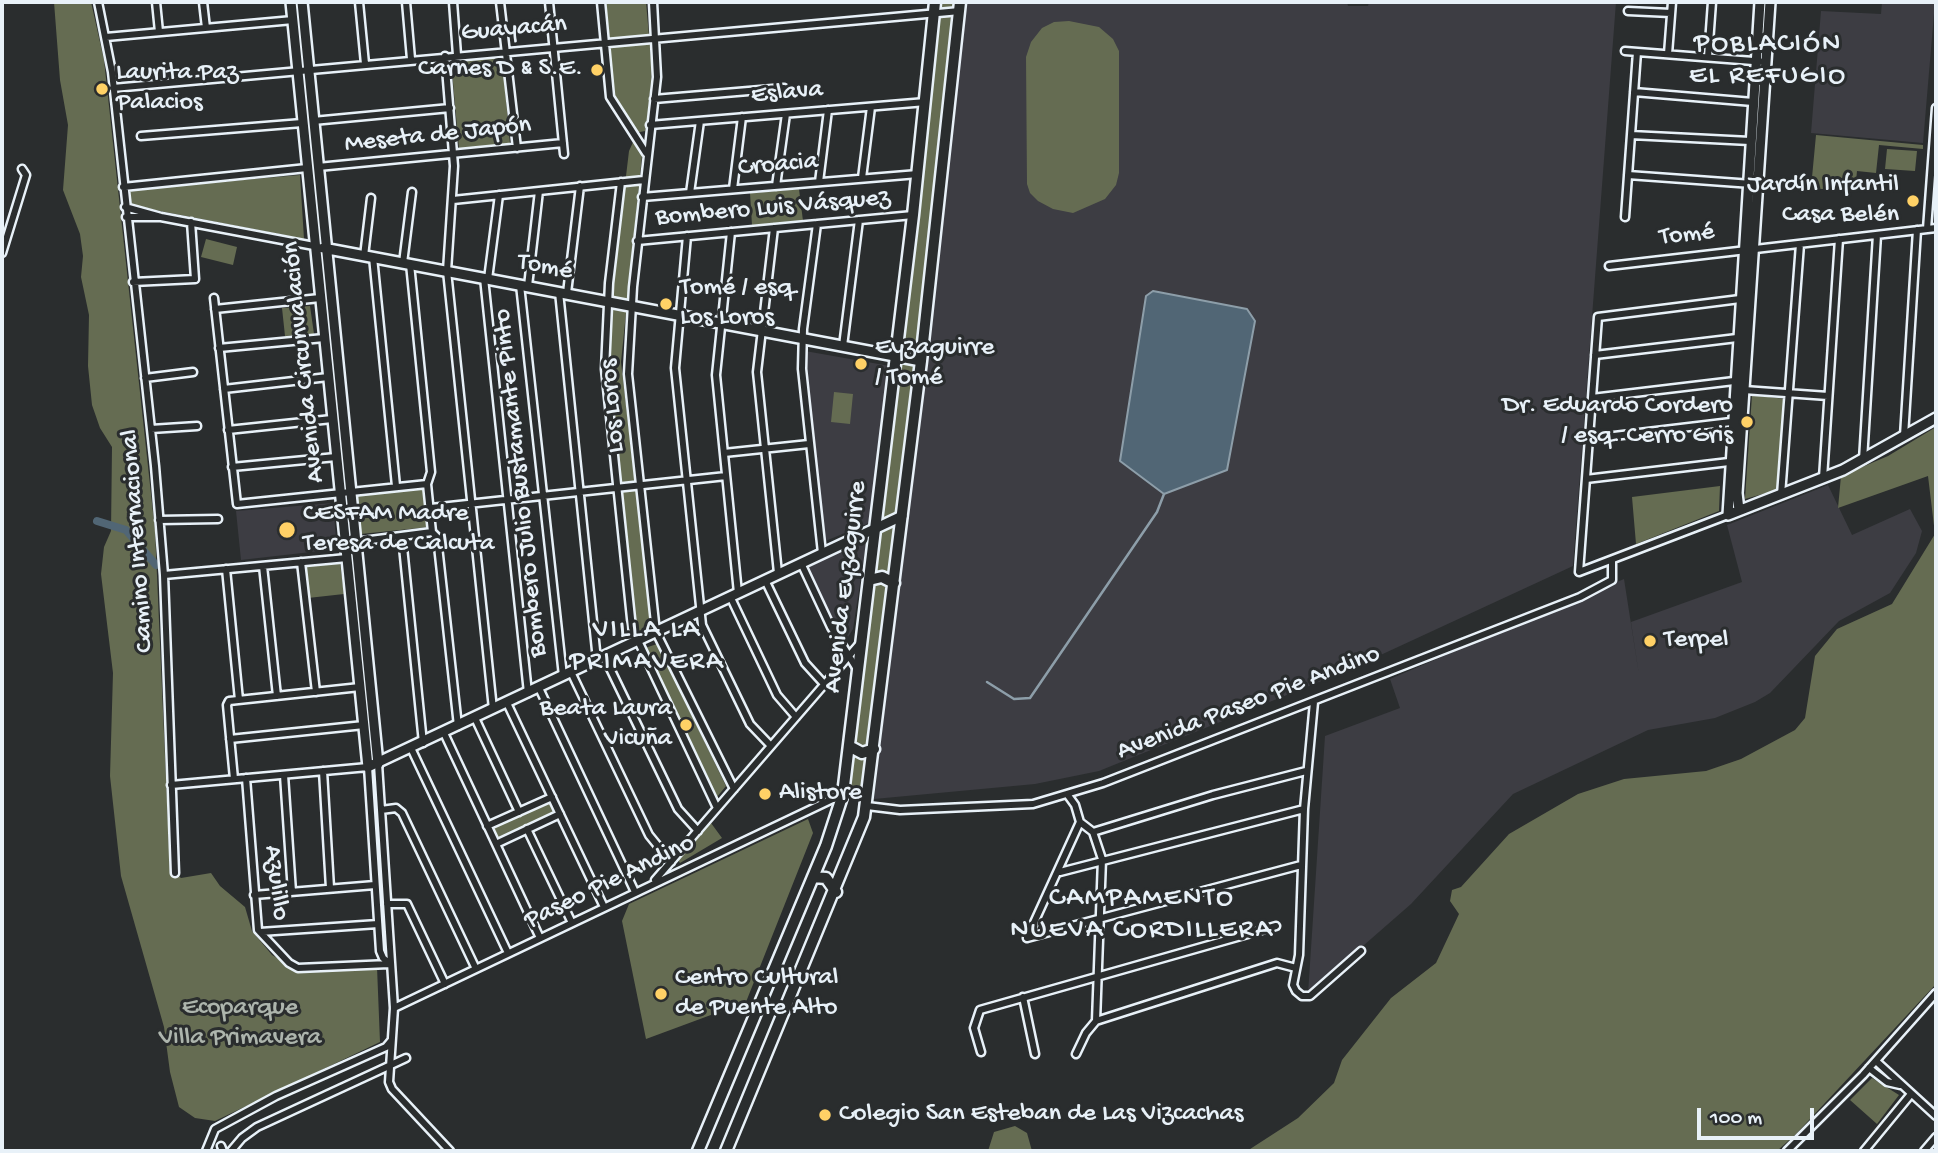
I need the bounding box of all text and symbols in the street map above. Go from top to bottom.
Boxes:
street label: Guayacán [460,10,568,50]
district label: POBLACIÓN EL REFUGIO [1690,29,1846,95]
place label: Carnes D & S.E. [418,54,583,86]
place label: Laurita Paz Palacios [116,58,238,119]
marker: Carnes D & S.E. [589,62,605,78]
street label: Eslava [750,75,824,113]
marker: Laurita Paz Palacios [94,81,110,97]
street label: Meseta de Japón [343,111,533,161]
street label: Croacia [737,147,819,185]
place label: Jardín Infantil Casa Belén [1747,170,1899,232]
street label: Bombero Luis Vásquez [654,183,892,235]
marker: Jardín Infantil Casa Belén [1905,193,1921,209]
street label: Tomé [1658,218,1716,254]
street label: Avenida Circunvalación [277,240,333,484]
street label: Tomé [515,247,575,289]
place label: Tomé / esq. Los Loros [680,273,801,334]
marker: Tomé / esq. Los Loros [658,296,674,312]
street label: Bombero Julio Bustamante Pinto [488,307,556,659]
place label: Eyzaguirre / Tomé [875,333,994,394]
marker: Eyzaguirre / Tomé [853,356,869,372]
street label: Los Loros [594,358,634,454]
place label: Dr. Eduardo Cordero / esq. Cerro Gris [1502,391,1733,452]
marker: Dr. Eduardo Cordero / esq. Cerro Gris [1739,414,1755,430]
street label: Camino Internacional [116,428,162,654]
street label: Avenida Eyzaguirre [819,479,875,695]
place label: CESFAM Madre Teresa de Calcuta [303,499,494,560]
marker: CESFAM Madre Teresa de Calcuta [277,520,297,540]
district label: VILLA LA PRIMAVERA [571,615,723,681]
place label: Terpel [1664,625,1729,657]
marker: Terpel [1642,633,1658,649]
street label: Avenida Paseo Pie Andino [1113,639,1385,769]
place label: Beata Laura Vicuña [540,694,672,756]
marker: Beata Laura Vicuña [678,717,694,733]
place label: Alistore [779,778,862,810]
marker: Alistore [757,786,773,802]
street label: Paseo Pie Andino [520,828,700,938]
street label: Azulillo [255,844,295,922]
district label: CAMPAMENTO NUEVA CORDILLERA [1012,883,1272,949]
place label: Centro Cultural de Puente Alto [675,963,839,1024]
marker: Centro Cultural de Puente Alto [653,986,669,1002]
park label: Ecoparque Villa Primavera [159,993,321,1054]
scale bar [1700,1094,1817,1138]
place label: Colegio San Esteban de Las Vizcachas [839,1099,1243,1131]
marker: Colegio San Esteban de Las Vizcachas [817,1107,833,1123]
text: 100 m [1710,1107,1762,1132]

